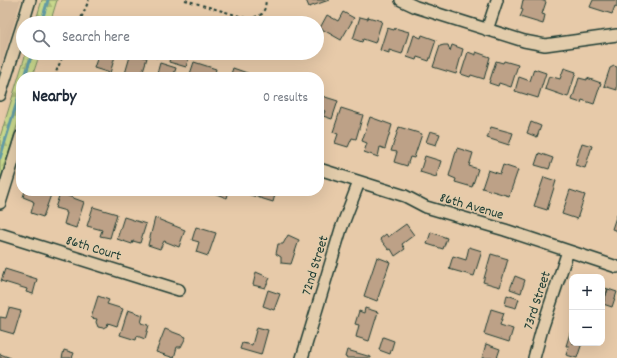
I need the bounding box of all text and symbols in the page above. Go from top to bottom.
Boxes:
search box [16,16,324,60]
icon: search [30,27,52,49]
text: Search here [62,27,130,49]
text: Nearby [32,86,76,110]
text: 0 results [263,89,308,108]
street label: 86th Avenue [437,188,506,226]
street label: 86th Court [63,231,124,267]
street label: 72nd Street [297,233,335,298]
street label: 73rd Street [519,269,557,333]
map controls [569,274,605,346]
button: + [569,274,605,310]
button: − [569,310,605,346]

